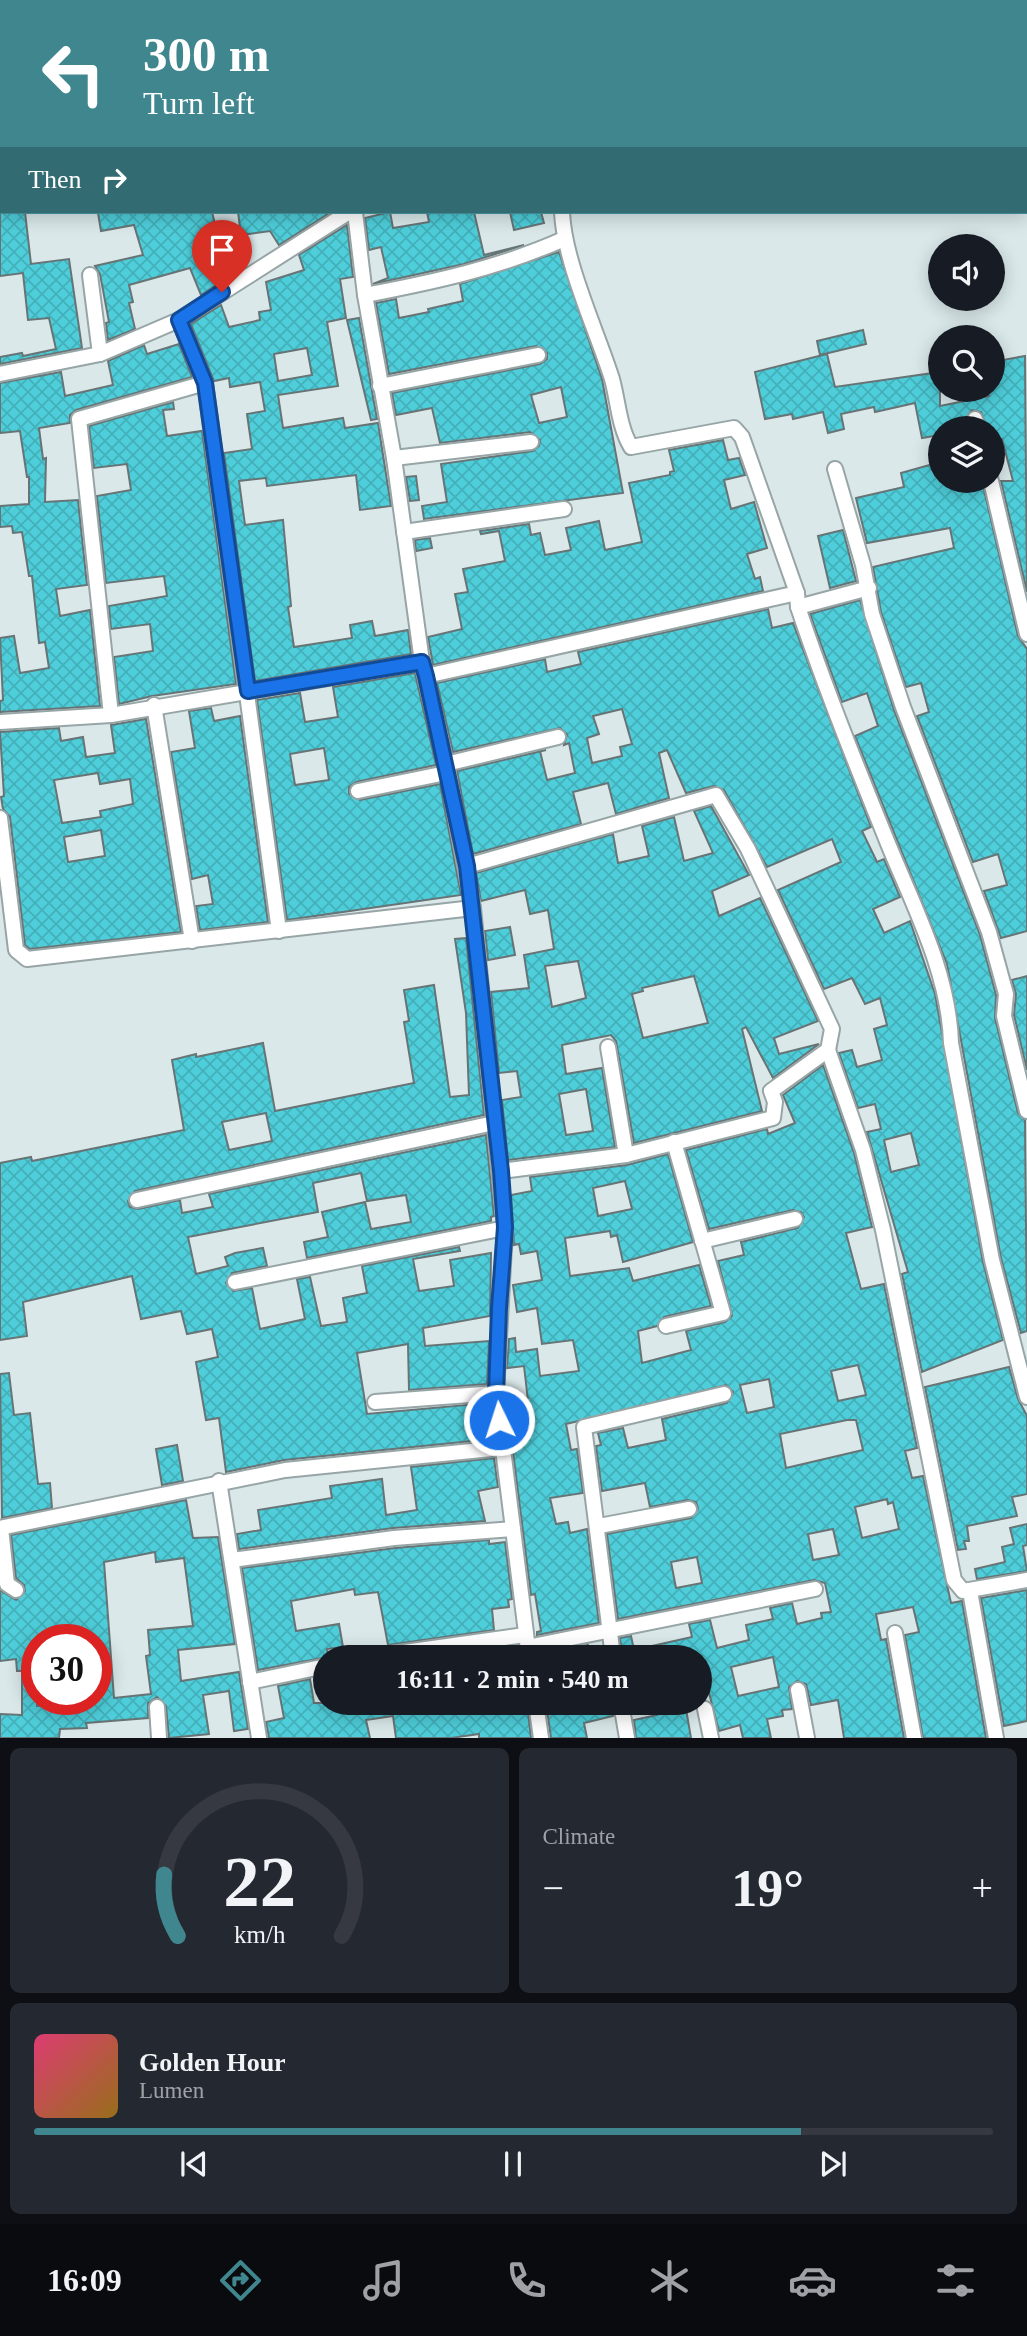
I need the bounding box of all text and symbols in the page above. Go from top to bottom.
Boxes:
text: 300 m [143,27,270,82]
icon: left [28,28,119,119]
text: Turn left [143,85,255,121]
icon: right [95,161,133,199]
text: Then [28,165,81,194]
pin [192,220,252,292]
icon: arrive [203,231,241,269]
map controls [928,234,1005,493]
button: sound [928,234,1005,311]
button: search [928,325,1005,402]
button: layers [928,416,1005,493]
position arrow [462,1383,536,1457]
speed limit sign: 30 [21,1624,112,1715]
text: 16:11 · 2 min · 540 m [396,1665,629,1694]
text: Climate [543,1824,615,1849]
text: 22 [223,1842,296,1923]
text: 19° [731,1860,804,1917]
text: − [543,1867,564,1909]
text: + [972,1867,993,1909]
text: km/h [234,1921,285,1948]
text: Golden Hour [139,2048,286,2077]
text: Lumen [139,2078,204,2103]
icon: previous [175,2145,213,2183]
icon: pause [494,2145,532,2183]
icon: next [814,2145,852,2183]
icon: directions [216,2256,265,2305]
icon: music [359,2256,408,2305]
icon: phone [502,2256,551,2305]
icon: climate [645,2256,694,2305]
icon: car [788,2256,837,2305]
icon: filters [931,2256,980,2305]
text: 16:09 [47,2262,122,2298]

